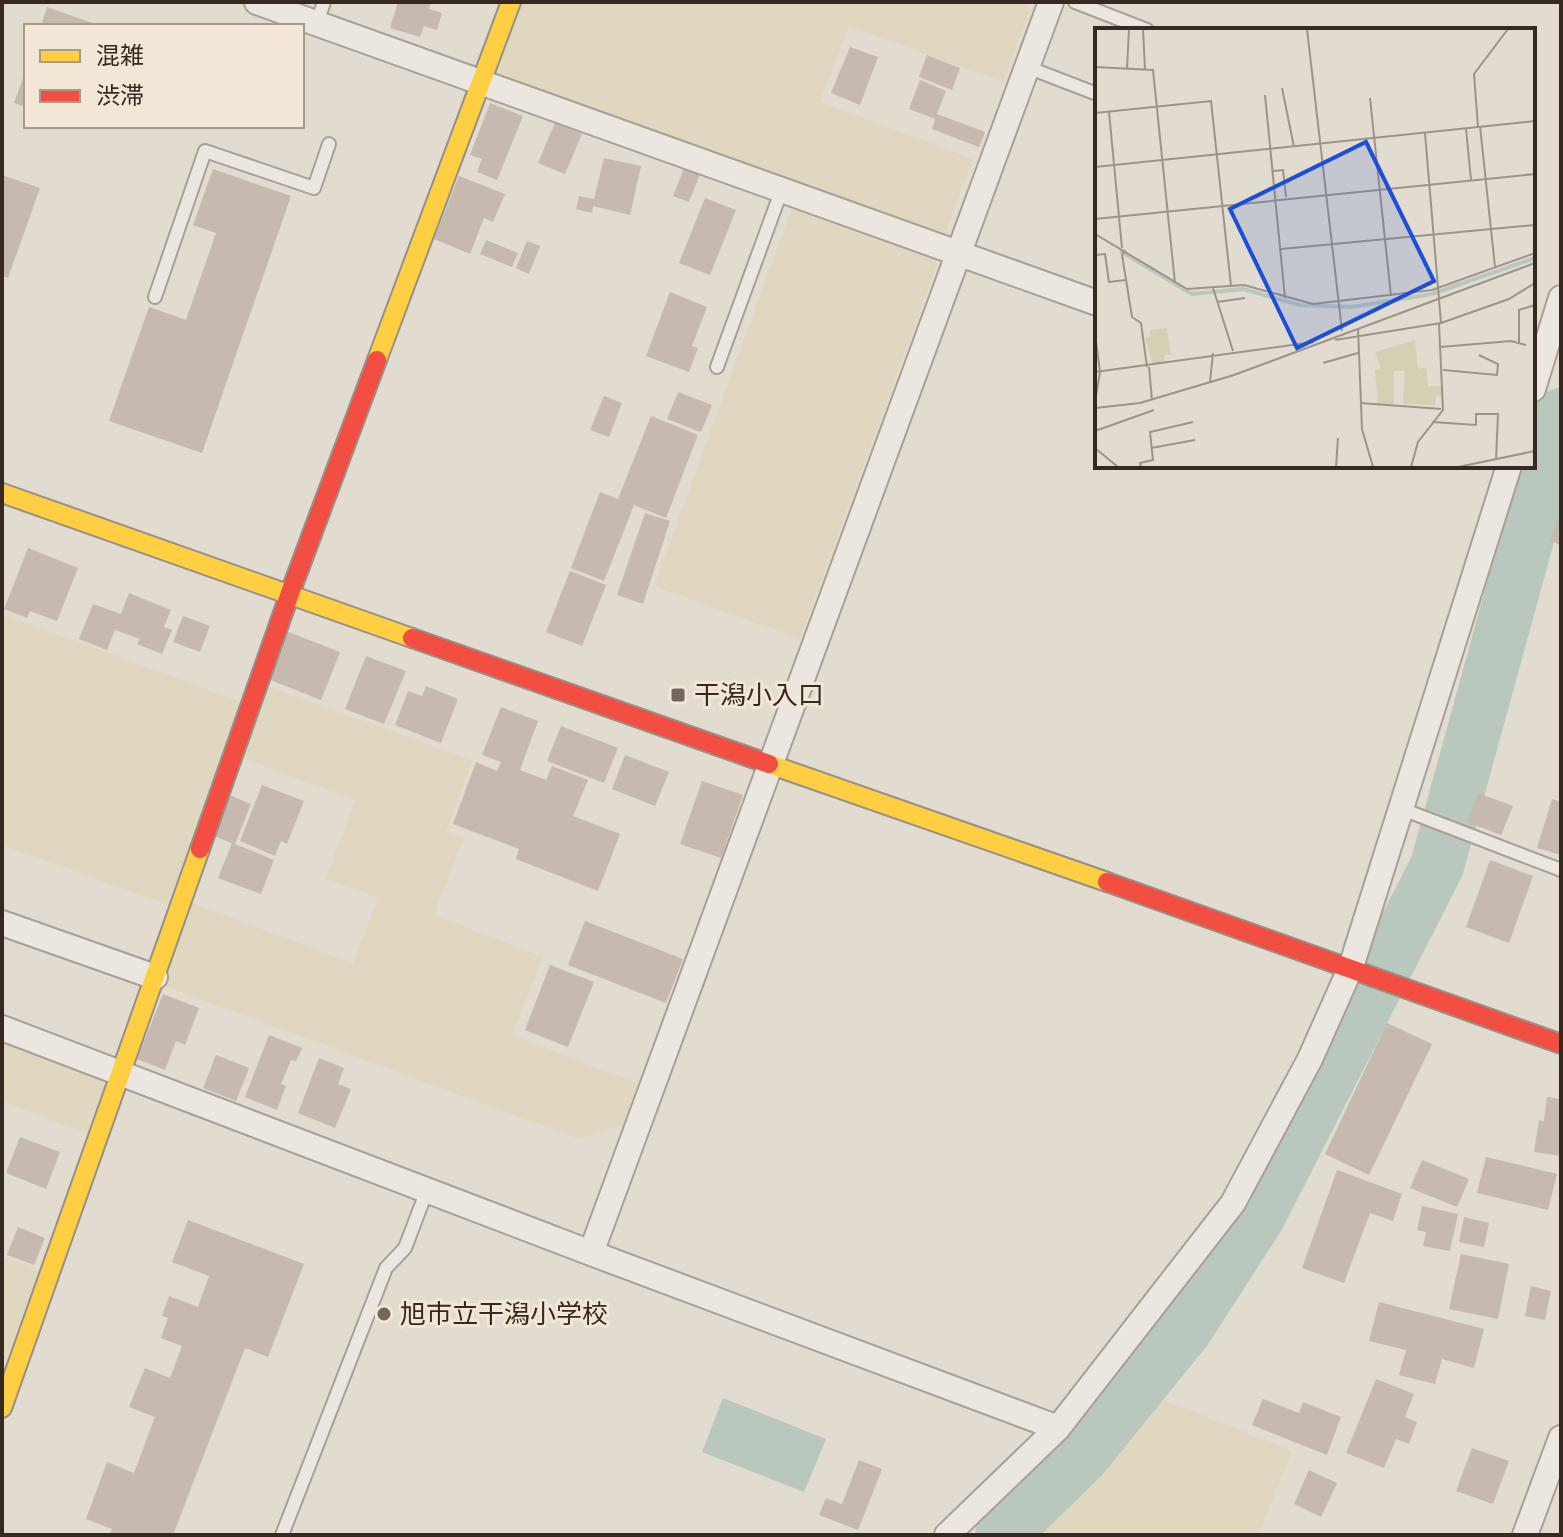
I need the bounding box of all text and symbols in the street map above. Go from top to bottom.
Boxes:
legend [24,24,304,128]
inset map [1095,28,1535,468]
text: 混雑 [96,36,144,71]
text: 渋滞 [96,76,144,111]
place label: 干潟小入口 [694,674,824,711]
marker: 干潟小入口 [669,686,687,704]
place label: 旭市立干潟小学校 [400,1293,608,1330]
marker: 旭市立干潟小学校 [375,1305,393,1323]

